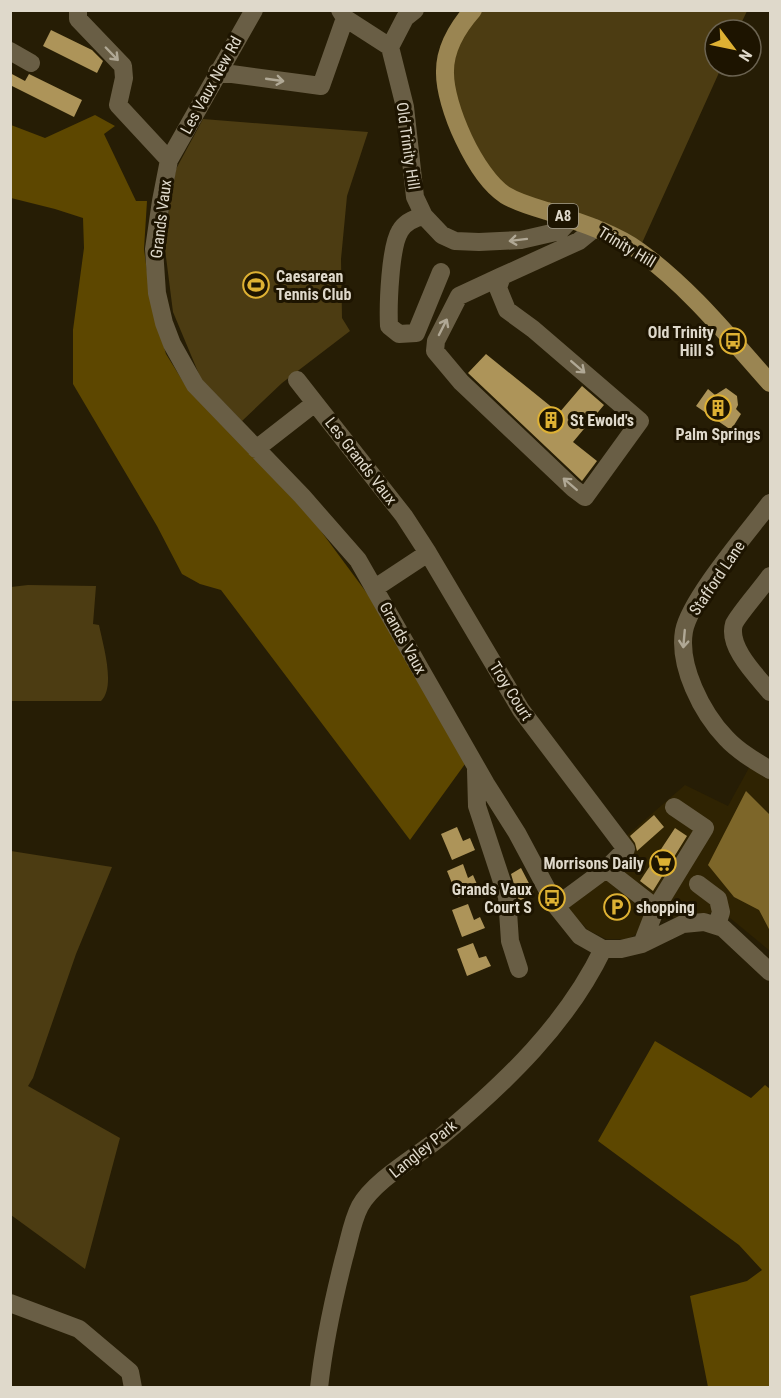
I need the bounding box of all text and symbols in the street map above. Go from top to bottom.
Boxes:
north arrow [703,18,763,78]
street label: Les Vaux New Rd [176,33,246,137]
one-way arrow [104,46,118,61]
text: N [735,46,756,65]
one-way arrow [265,75,285,86]
street label: Old Trinity Hill [392,101,424,191]
street label: Grands Vaux [147,178,175,260]
road number: A8 [548,204,578,228]
street label: Trinity Hill [595,222,659,272]
one-way arrow [509,234,529,245]
place label: Caesarean Tennis Club [276,267,351,304]
sports icon: Caesarean Tennis Club [241,270,271,300]
one-way arrow [438,318,449,336]
place label: Old Trinity Hill S [648,323,714,360]
bus stop icon: Old Trinity Hill S [718,326,748,356]
one-way arrow [570,361,586,374]
building icon: Palm Springs [703,393,733,423]
building icon: St Ewold's [536,405,566,435]
place label: St Ewold's [570,411,634,430]
street label: Les Grands Vaux [321,414,401,508]
place label: Palm Springs [675,425,761,444]
one-way arrow [563,477,578,491]
street label: Stafford Lane [685,537,749,619]
street label: Grands Vaux [375,599,431,677]
one-way arrow [678,629,689,648]
street label: Troy Court [486,658,537,724]
supermarket icon: Morrisons Daily [648,848,678,878]
place label: Morrisons Daily [543,854,644,873]
place label: Grands Vaux Court S [452,880,533,917]
bus stop icon: Grands Vaux Court S [537,883,567,913]
parking icon: shopping [602,892,632,922]
place label: shopping [636,898,695,917]
street label: Langley Park [386,1116,461,1182]

